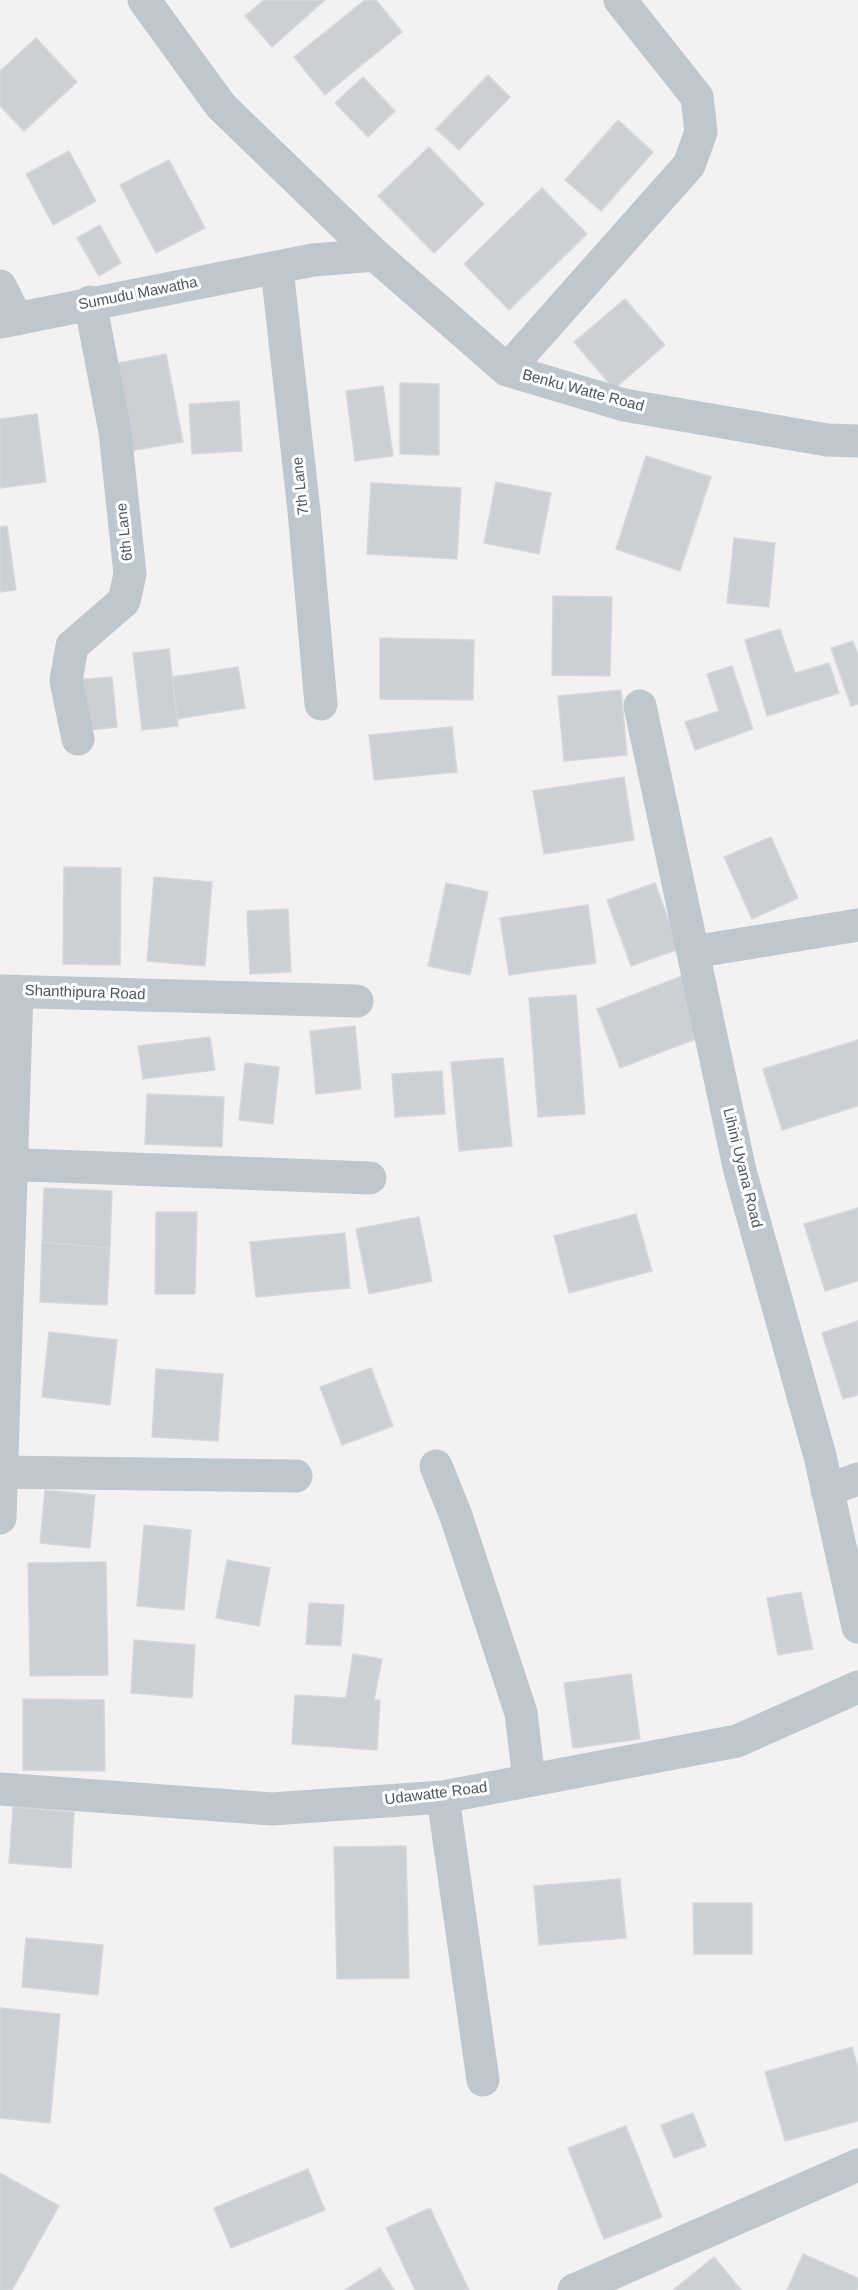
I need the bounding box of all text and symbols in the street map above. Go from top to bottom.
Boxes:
street label: Sumudu Mawatha [77,274,199,314]
street label: Benku Watte Road [520,366,646,416]
street label: 7th Lane [289,456,313,516]
street label: 6th Lane [113,502,137,562]
street label: Shanthipura Road [24,982,146,1004]
street label: Lihini Uyana Road [718,1106,766,1230]
street label: Udawatte Road [384,1779,488,1809]

